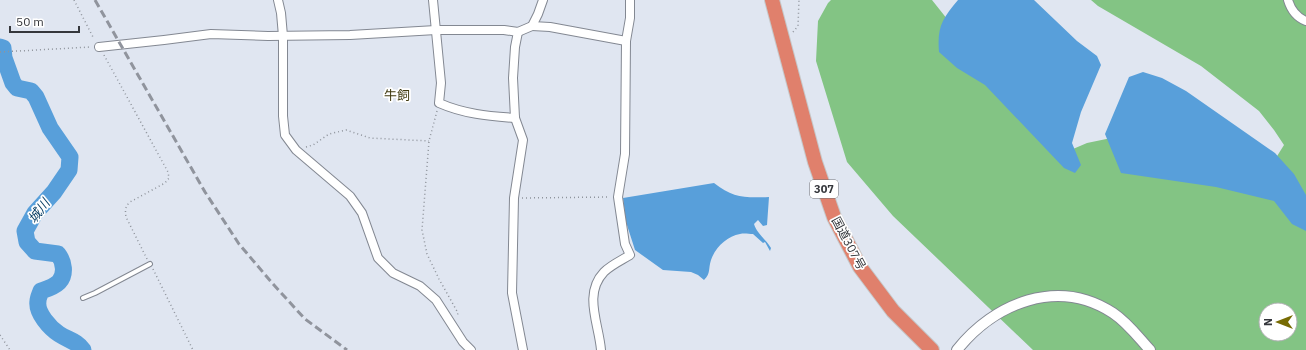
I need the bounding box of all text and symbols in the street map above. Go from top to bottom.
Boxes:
scale bar [10,8,79,34]
text: 50 m [16,14,44,29]
district label: 牛飼 [384,87,410,104]
road number: 307 [810,180,838,198]
water label: 城川 [24,194,55,227]
street label: 国道307号 [829,214,869,272]
north arrow [1258,302,1298,342]
text: N [1261,318,1275,326]

